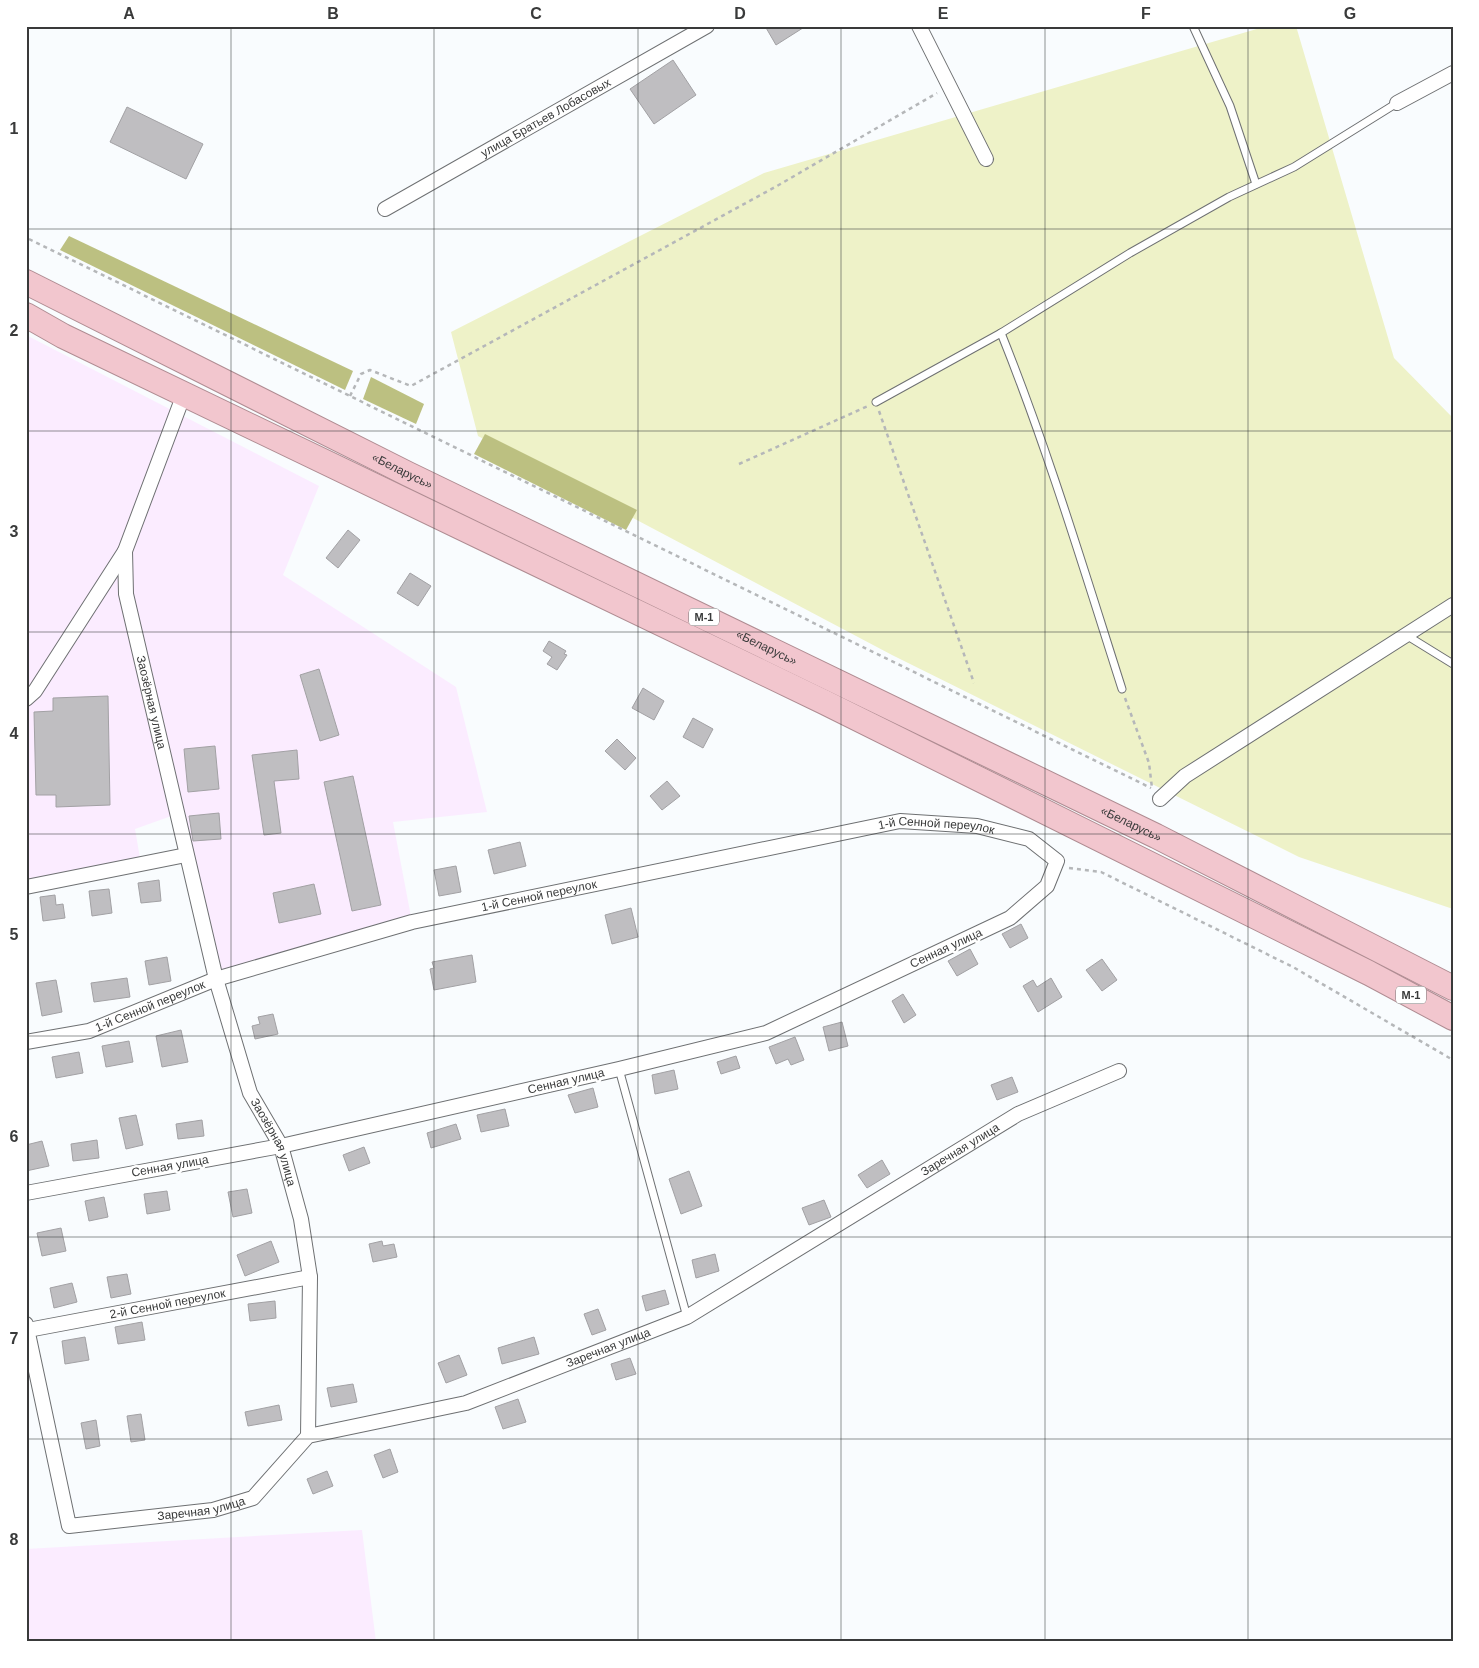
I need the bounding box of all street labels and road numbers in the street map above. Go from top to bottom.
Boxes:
street label: улица Братьев Лобасовых [478,75,613,160]
street label: «Беларусь» [370,450,435,492]
road number: М-1 [689,608,719,626]
street label: «Беларусь» [734,627,800,668]
street label: Заозёрная улица [134,654,169,751]
street label: «Беларусь» [1099,803,1164,845]
street label: 1-й Сенной переулок [877,814,997,837]
street label: 1-й Сенной переулок [480,877,599,914]
street label: Сенная улица [908,925,985,971]
street label: 1-й Сенной переулок [93,977,208,1035]
road number: М-1 [1396,986,1426,1004]
street label: Сенная улица [526,1065,606,1097]
street label: Заозёрная улица [248,1096,299,1188]
street label: Заречная улица [918,1120,1002,1179]
street label: Сенная улица [130,1152,210,1180]
street label: 2-й Сенной переулок [109,1286,227,1321]
street label: Заречная улица [564,1325,653,1370]
street label: Заречная улица [156,1494,247,1523]

